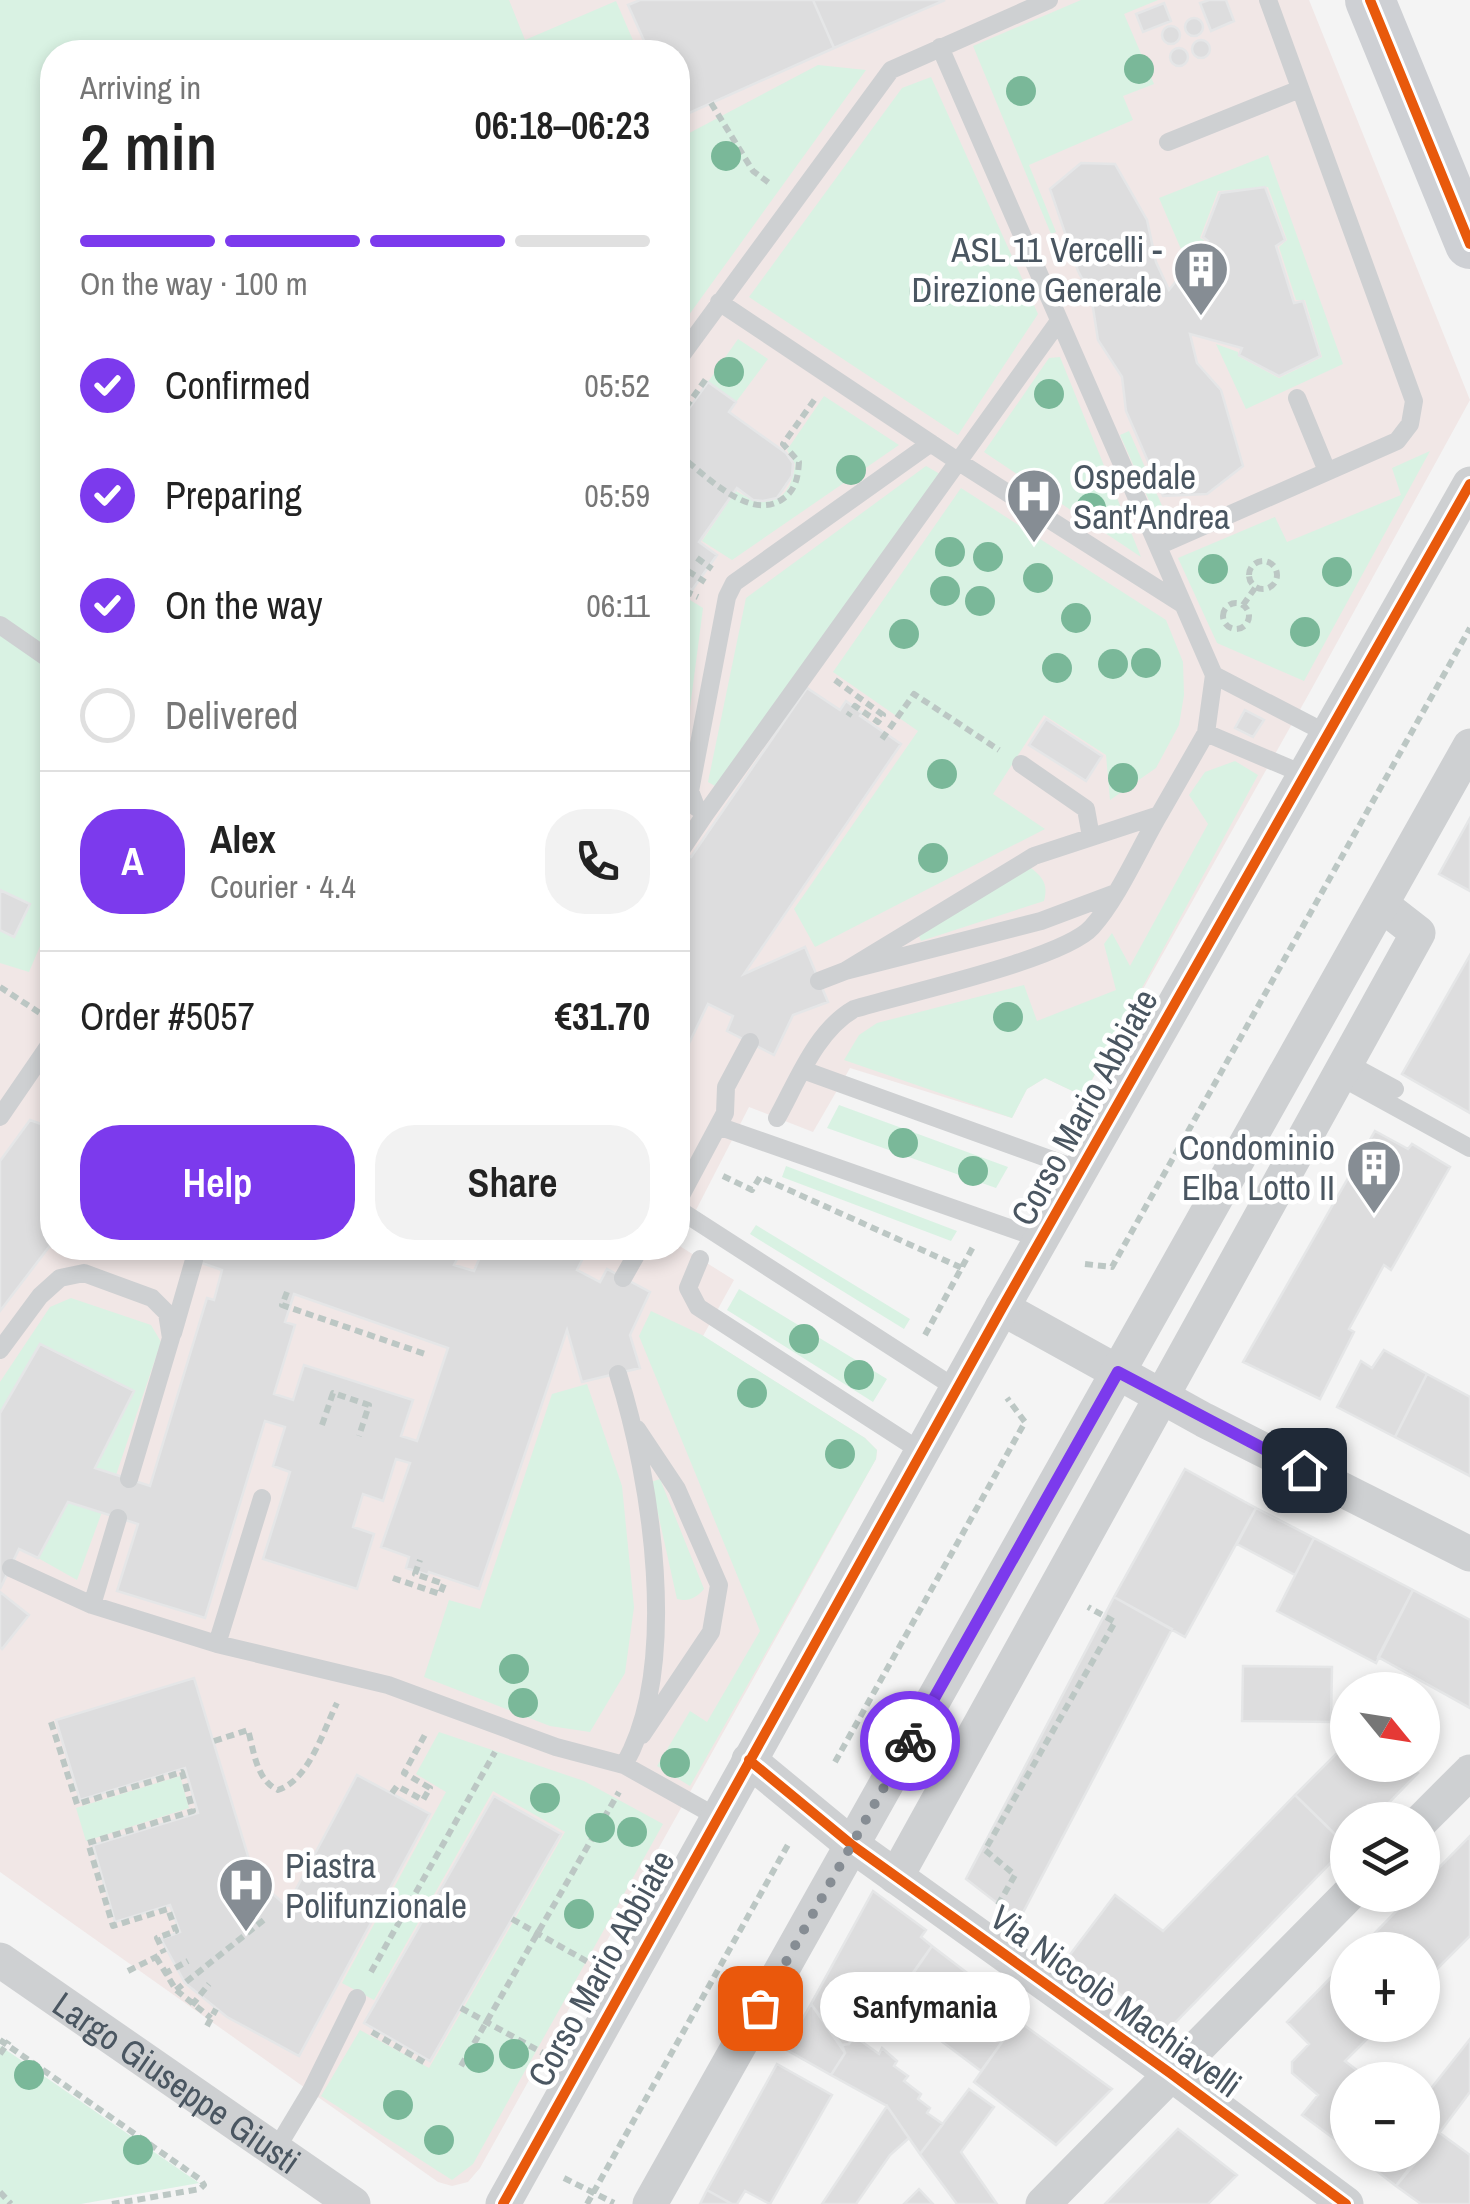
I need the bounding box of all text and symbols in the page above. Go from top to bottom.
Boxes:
text: Arriving in [80,66,201,109]
text: 06:18–06:23 [474,100,650,151]
text: 2 min [80,103,217,190]
place label: ASL 11 Vercelli - Direzione Generale [912,226,1162,313]
building icon: ASL 11 Vercelli - Direzione Generale [1171,239,1231,318]
text: On the way · 100 m [80,262,308,305]
icon: check [80,358,135,413]
text: Confirmed [165,360,310,411]
text: 05:52 [584,364,650,407]
place label: Ospedale Sant'Andrea [1073,453,1230,540]
hospital icon: Ospedale Sant'Andrea [1004,466,1064,545]
icon: check [80,468,135,523]
text: Preparing [165,470,302,521]
text: 05:59 [584,474,650,517]
icon: check [80,578,135,633]
text: On the way [165,580,323,631]
text: 06:11 [586,584,650,627]
text: Delivered [165,690,298,741]
button: phone [545,809,650,914]
text: Alex [210,814,276,865]
text: A [121,836,144,887]
text: Courier · 4.4 [210,865,356,908]
street label: Corso Mario Abbiate [1000,980,1168,1234]
text: Order #5057 [80,991,255,1042]
text: €31.70 [555,991,650,1042]
place label: Condominio Elba Lotto II [1179,1124,1335,1211]
button: Help [80,1125,355,1240]
button: Share [375,1125,650,1240]
building icon: Condominio Elba Lotto II [1344,1137,1404,1216]
pin [1262,1428,1347,1513]
icon: home [1277,1443,1332,1498]
north arrow [1330,1672,1440,1782]
map controls [1330,1672,1440,2172]
courier [860,1691,960,1791]
icon: bike [883,1714,938,1769]
button: layers [1330,1802,1440,1912]
street label: Corso Mario Abbiate [517,1841,685,2095]
place label: Piastra Polifunzionale [285,1842,467,1929]
hospital icon: Piastra Polifunzionale [216,1855,276,1934]
street label: Via Niccolò Machiavelli [981,1894,1251,2108]
button: + [1330,1932,1440,2042]
pin [718,1966,803,2051]
callout: Sanfymania [820,1973,1030,2043]
street label: Largo Giuseppe Giusti [44,1980,310,2184]
icon: bag [733,1981,788,2036]
text: Sanfymania [853,1985,997,2028]
button: − [1330,2062,1440,2172]

